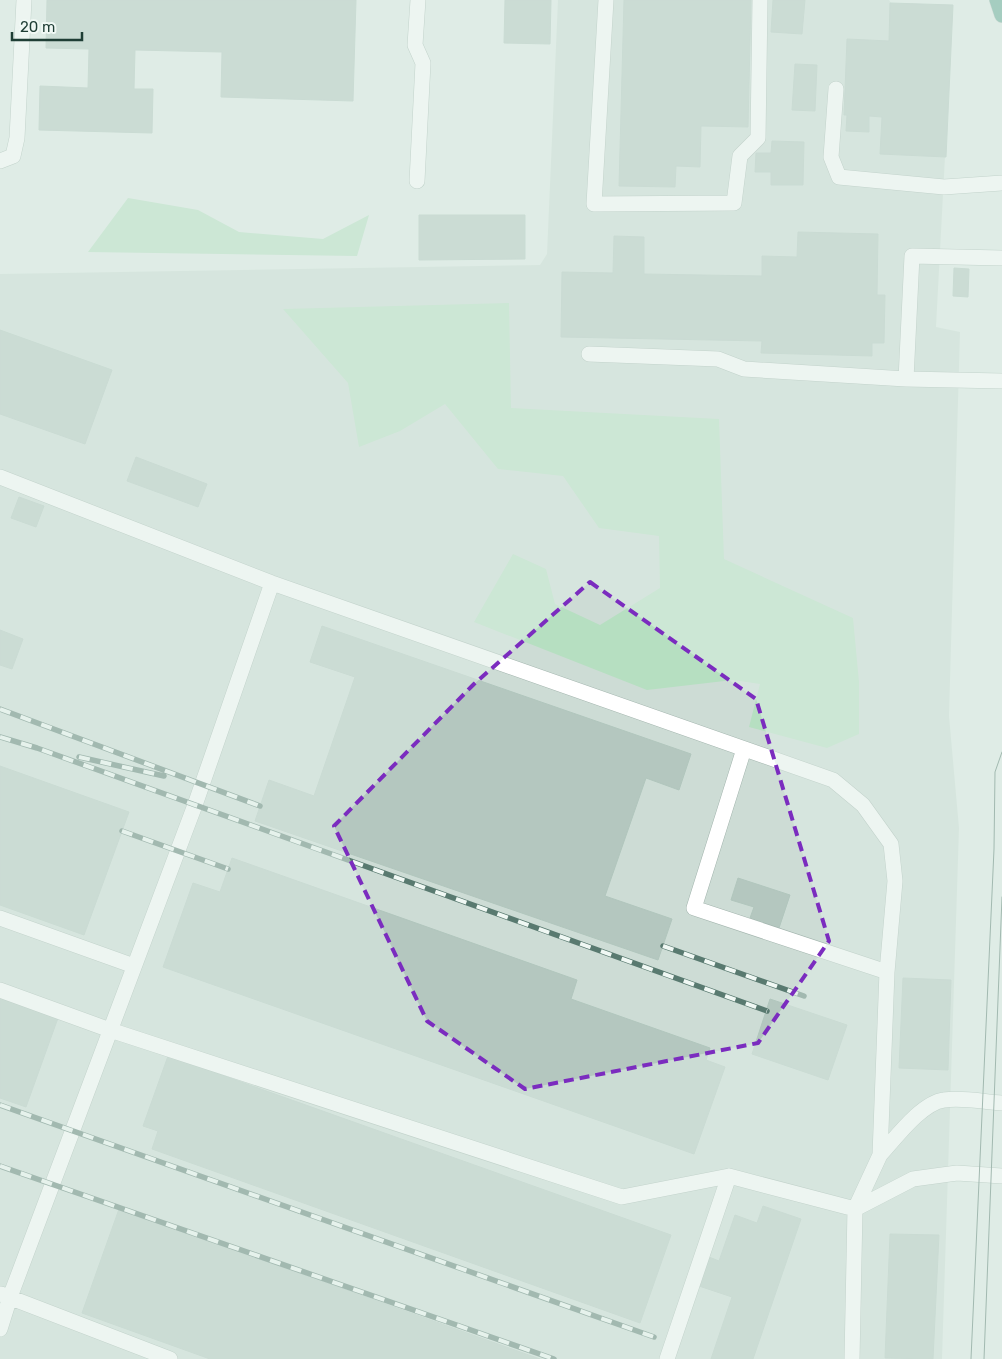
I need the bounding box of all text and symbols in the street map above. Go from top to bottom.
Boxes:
scale bar [12,10,82,42]
text: 20 m [20,18,55,36]

